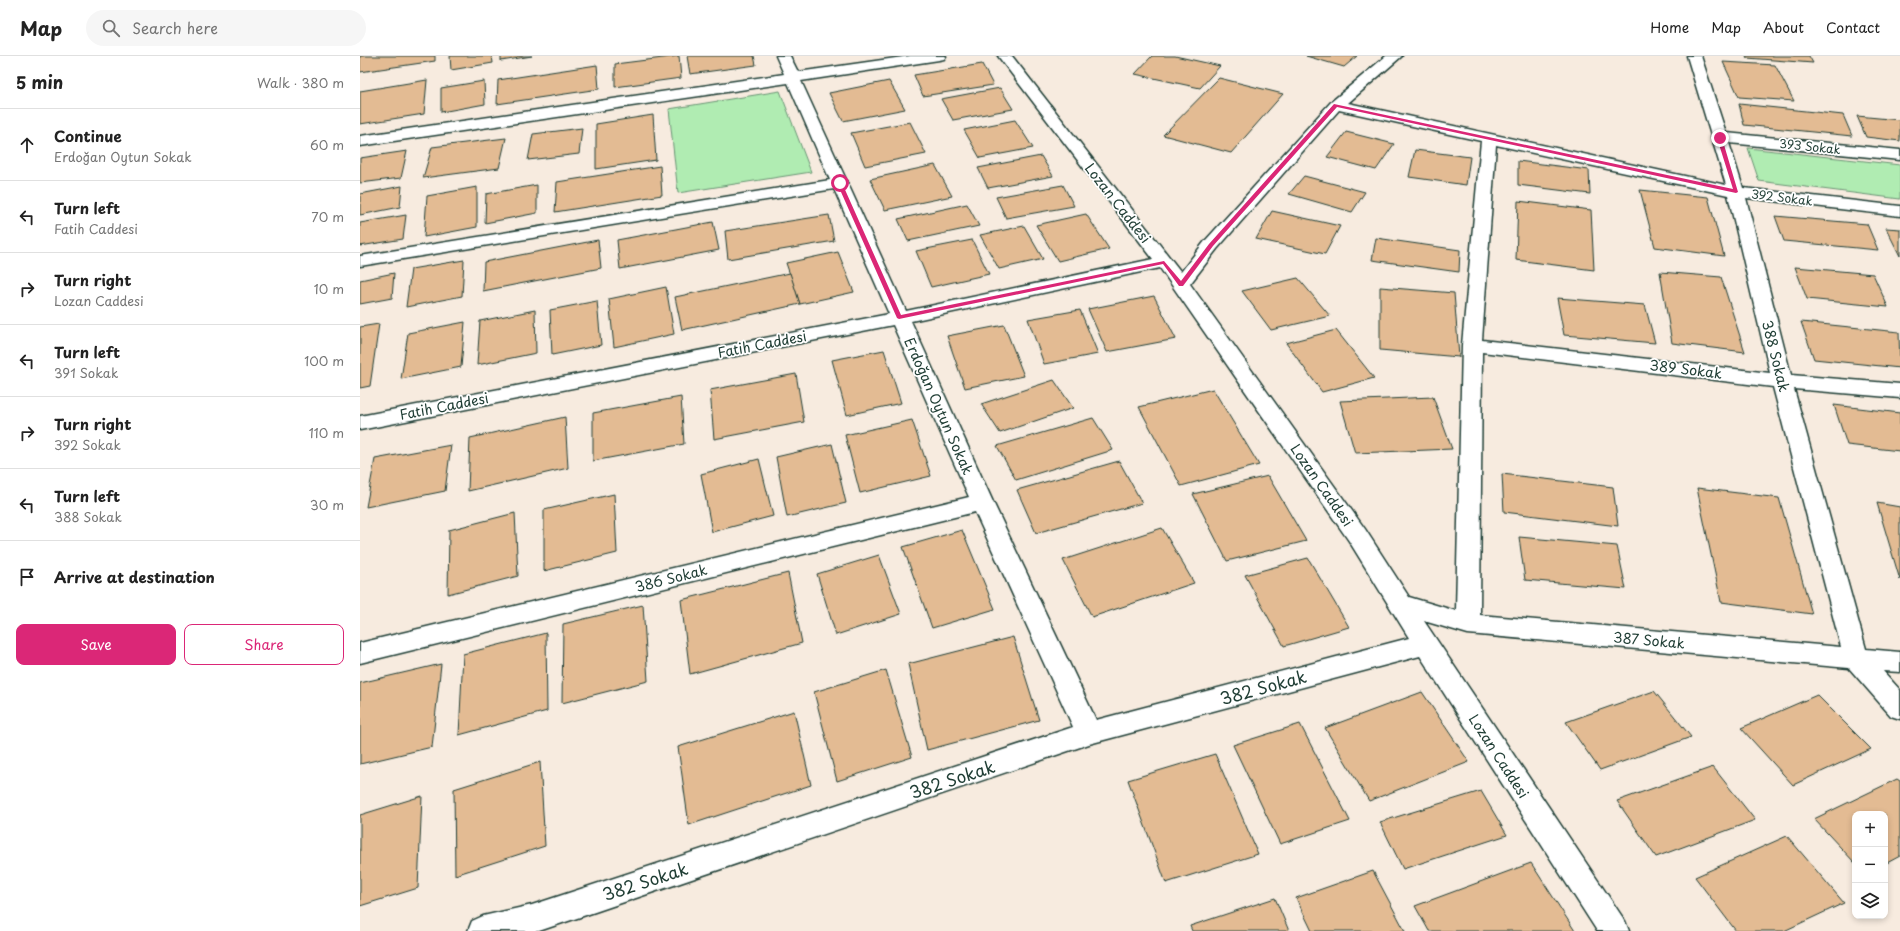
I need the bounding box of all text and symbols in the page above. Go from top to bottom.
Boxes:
search box [86,10,366,46]
text: Map [20,14,62,42]
text: Search here [132,16,218,39]
icon: search [100,17,122,39]
text: Home [1650,17,1689,38]
text: Map [1711,17,1741,38]
text: About [1763,17,1804,38]
text: Contact [1826,17,1880,38]
text: 5 min [16,69,63,95]
text: Walk · 380 m [257,73,344,92]
text: Continue [54,124,122,147]
route end [1711,129,1729,147]
icon: ahead [16,134,38,156]
street label: 393 Sokak [1778,134,1842,158]
text: 60 m [310,135,344,154]
text: Erdoğan Oytun Sokak [54,147,192,166]
street label: Lozan Caddesi [1080,158,1156,248]
route start [831,174,849,192]
street label: 392 Sokak [1750,184,1814,210]
text: Turn left [54,196,120,219]
icon: left [16,206,38,228]
text: 70 m [311,207,344,226]
text: Fatih Caddesi [54,219,138,238]
text: Turn right [54,268,131,291]
icon: right [16,278,38,300]
text: 10 m [314,279,344,298]
text: Lozan Caddesi [54,291,144,310]
street label: 388 Sokak [1757,318,1795,394]
street label: Fatih Caddesi [716,325,808,363]
street label: Erdoğan Oytun Sokak [899,334,979,478]
text: Turn left [54,340,120,363]
icon: left [16,350,38,372]
text: 100 m [304,351,344,370]
street label: 389 Sokak [1649,354,1723,384]
text: 391 Sokak [54,363,119,382]
street label: Fatih Caddesi [398,387,490,425]
text: Turn right [54,412,131,435]
icon: right [16,422,38,444]
text: 110 m [309,423,344,442]
text: 392 Sokak [54,435,121,454]
street label: Lozan Caddesi [1286,439,1358,531]
text: Turn left [54,484,120,507]
icon: left [16,494,38,516]
text: 30 m [310,495,344,514]
text: 388 Sokak [54,507,122,526]
street label: 386 Sokak [633,559,709,597]
text: Arrive at destination [54,565,215,588]
icon: arrive [16,566,38,588]
button: Save [16,624,176,665]
button: Share [184,624,344,665]
street label: 387 Sokak [1612,626,1686,654]
street label: 382 Sokak [1217,663,1309,711]
street label: Lozan Caddesi [1464,710,1534,802]
street label: 382 Sokak [906,753,998,805]
map controls [1852,811,1888,919]
button: + [1852,811,1888,847]
button: − [1852,847,1888,883]
street label: 382 Sokak [599,855,691,907]
button: layers [1852,883,1888,919]

